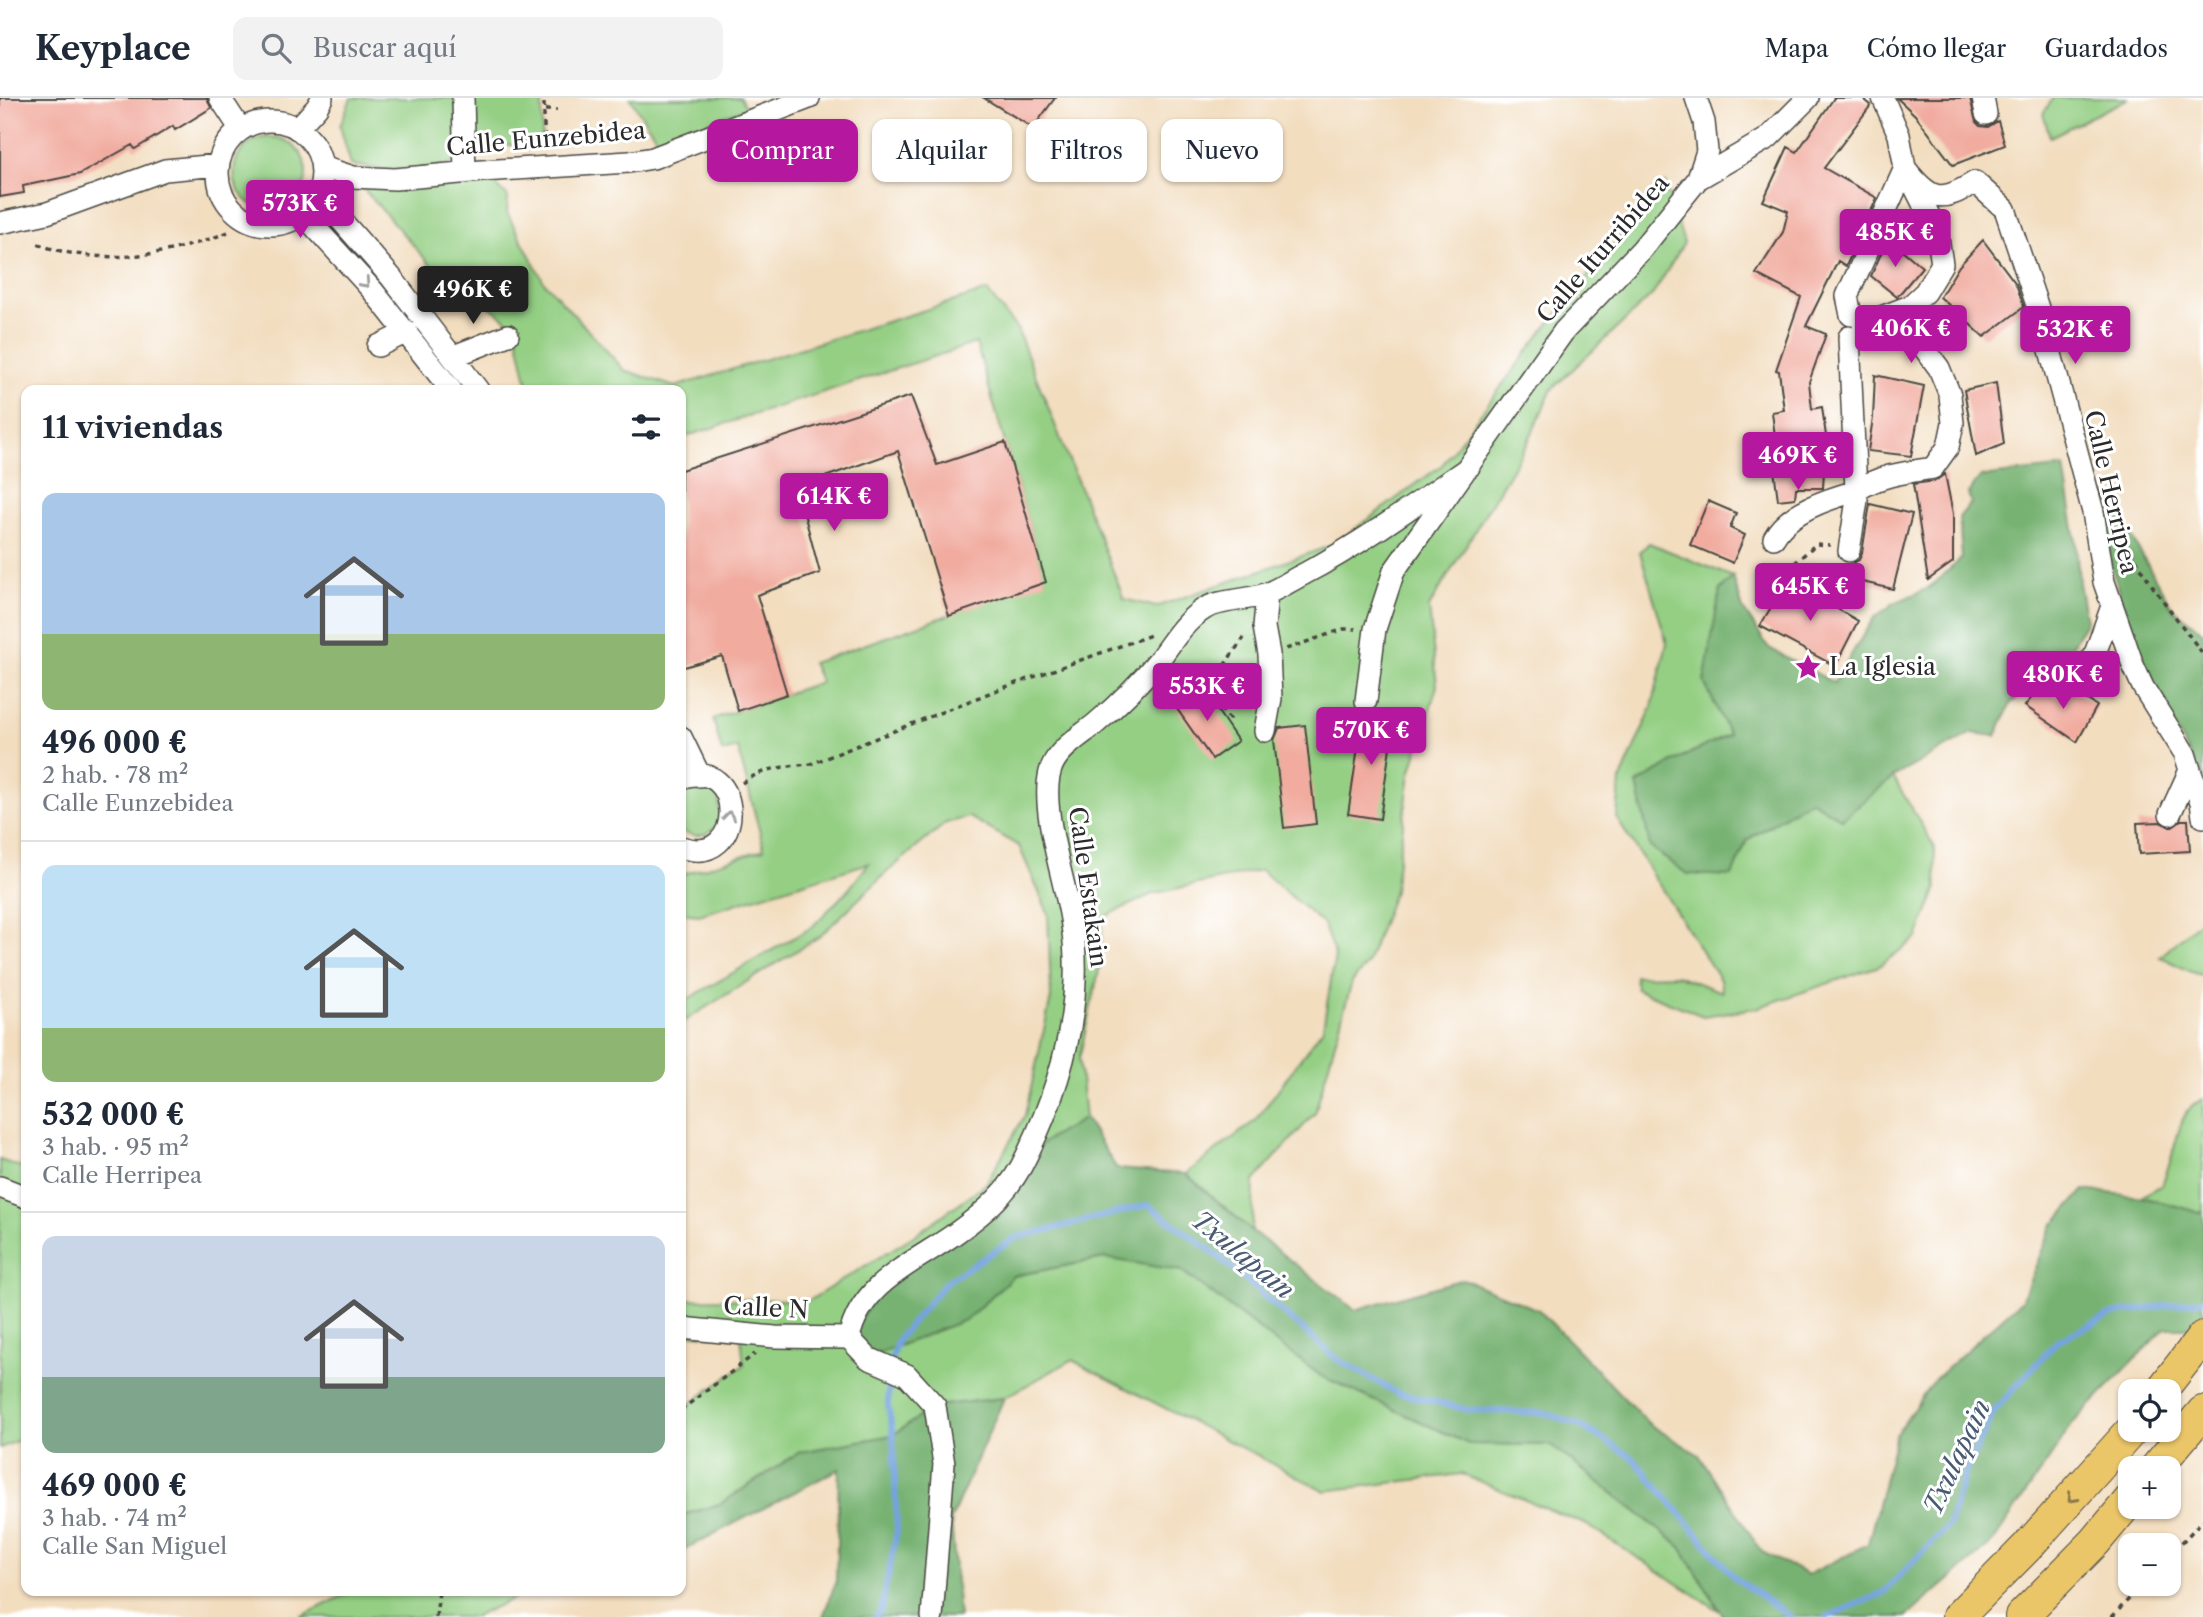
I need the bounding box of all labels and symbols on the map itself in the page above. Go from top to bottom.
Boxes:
street label: Calle Eunzebidea [445,115,647,162]
street label: Calle Iturribidea [1530,168,1675,329]
pin: 573K € [243,180,357,240]
pin: 485K € [1838,209,1952,269]
pin: 496K € [416,266,530,326]
one-way arrow [357,274,370,287]
pin: 406K € [1854,306,1968,365]
pin: 532K € [2018,306,2132,366]
street label: Calle Herripea [2079,407,2144,577]
pin: 469K € [1741,432,1855,492]
pin: 614K € [777,474,891,533]
pin: 645K € [1753,564,1867,623]
place icon: La Iglesia [1793,652,1823,682]
place label: La Iglesia [1829,652,1936,681]
pin: 480K € [2006,652,2120,711]
pin: 553K € [1150,664,1264,723]
pin: 570K € [1314,708,1428,767]
street label: Calle Estakain [1063,805,1114,969]
one-way arrow [721,810,736,821]
water label: Txulapain [1185,1204,1301,1306]
street label: Calle N [723,1291,809,1324]
water label: Txulapain [1917,1395,1997,1519]
one-way arrow [2067,1490,2080,1503]

